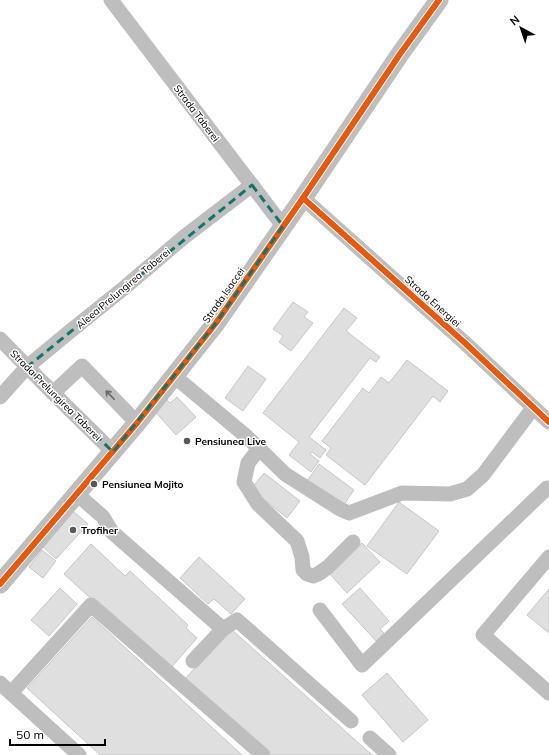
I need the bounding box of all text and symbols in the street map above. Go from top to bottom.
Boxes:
north arrow [501,8,541,48]
text: N [507,12,522,28]
street label: Strada Taberei [171,82,222,144]
street label: Aleea Prelungirea Taberei [74,245,173,332]
street label: Strada Isaccei [199,265,247,326]
street label: Strada Energiei [402,273,463,330]
street label: Strada Prelungirea Taberei [7,347,104,444]
one-way arrow [105,390,115,400]
place label: Pensiunea Live [195,435,266,448]
marker: Pensiunea Live [182,436,192,446]
place label: Pensiunea Mojito [102,478,184,491]
marker: Pensiunea Mojito [89,479,99,489]
place label: Trofiher [81,524,118,537]
marker: Trofiher [68,525,78,535]
scale bar [10,721,105,747]
text: 50 m [16,727,44,742]

